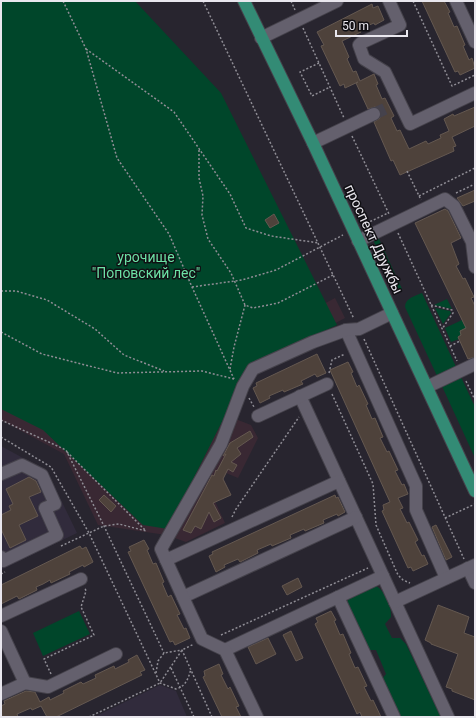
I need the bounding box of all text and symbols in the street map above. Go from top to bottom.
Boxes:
scale bar [336,12,407,38]
text: 50 m [342,19,369,33]
street label: проспект Дружбы [342,182,406,296]
park label: урочище "Поповский лес" [92,249,200,281]

